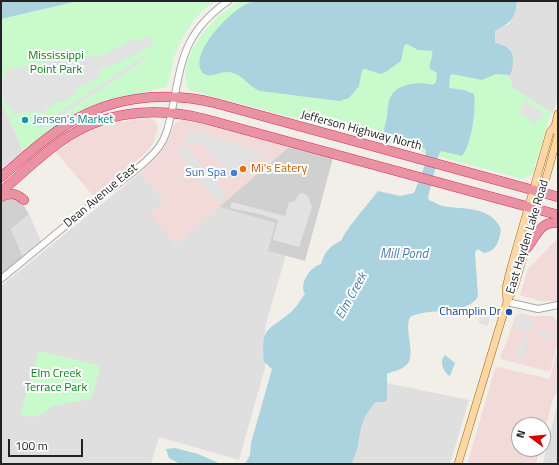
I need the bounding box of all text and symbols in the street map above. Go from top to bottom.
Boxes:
park label: Mississippi Point Park [28,49,84,77]
street label: Jefferson Highway North [299,108,423,154]
place label: Jensen's Market [33,113,114,127]
marker: Jensen's Market [20,115,30,125]
street label: Dean Avenue East [61,161,141,231]
place label: Mi's Eatery [251,162,307,176]
marker: Mi's Eatery [238,164,248,174]
place label: Sun Spa [185,166,226,180]
marker: Sun Spa [229,168,239,178]
street label: East Hayden Lake Road [504,178,552,296]
water label: Mill Pond [380,247,428,263]
water label: Elm Creek [333,270,371,322]
place label: Champlin Dr [439,305,501,319]
marker: Champlin Dr [504,307,514,317]
park label: Elm Creek Terrace Park [25,367,87,395]
north arrow [511,417,551,457]
text: N [512,428,529,440]
scale bar [10,431,85,457]
text: 100 m [15,436,48,455]

